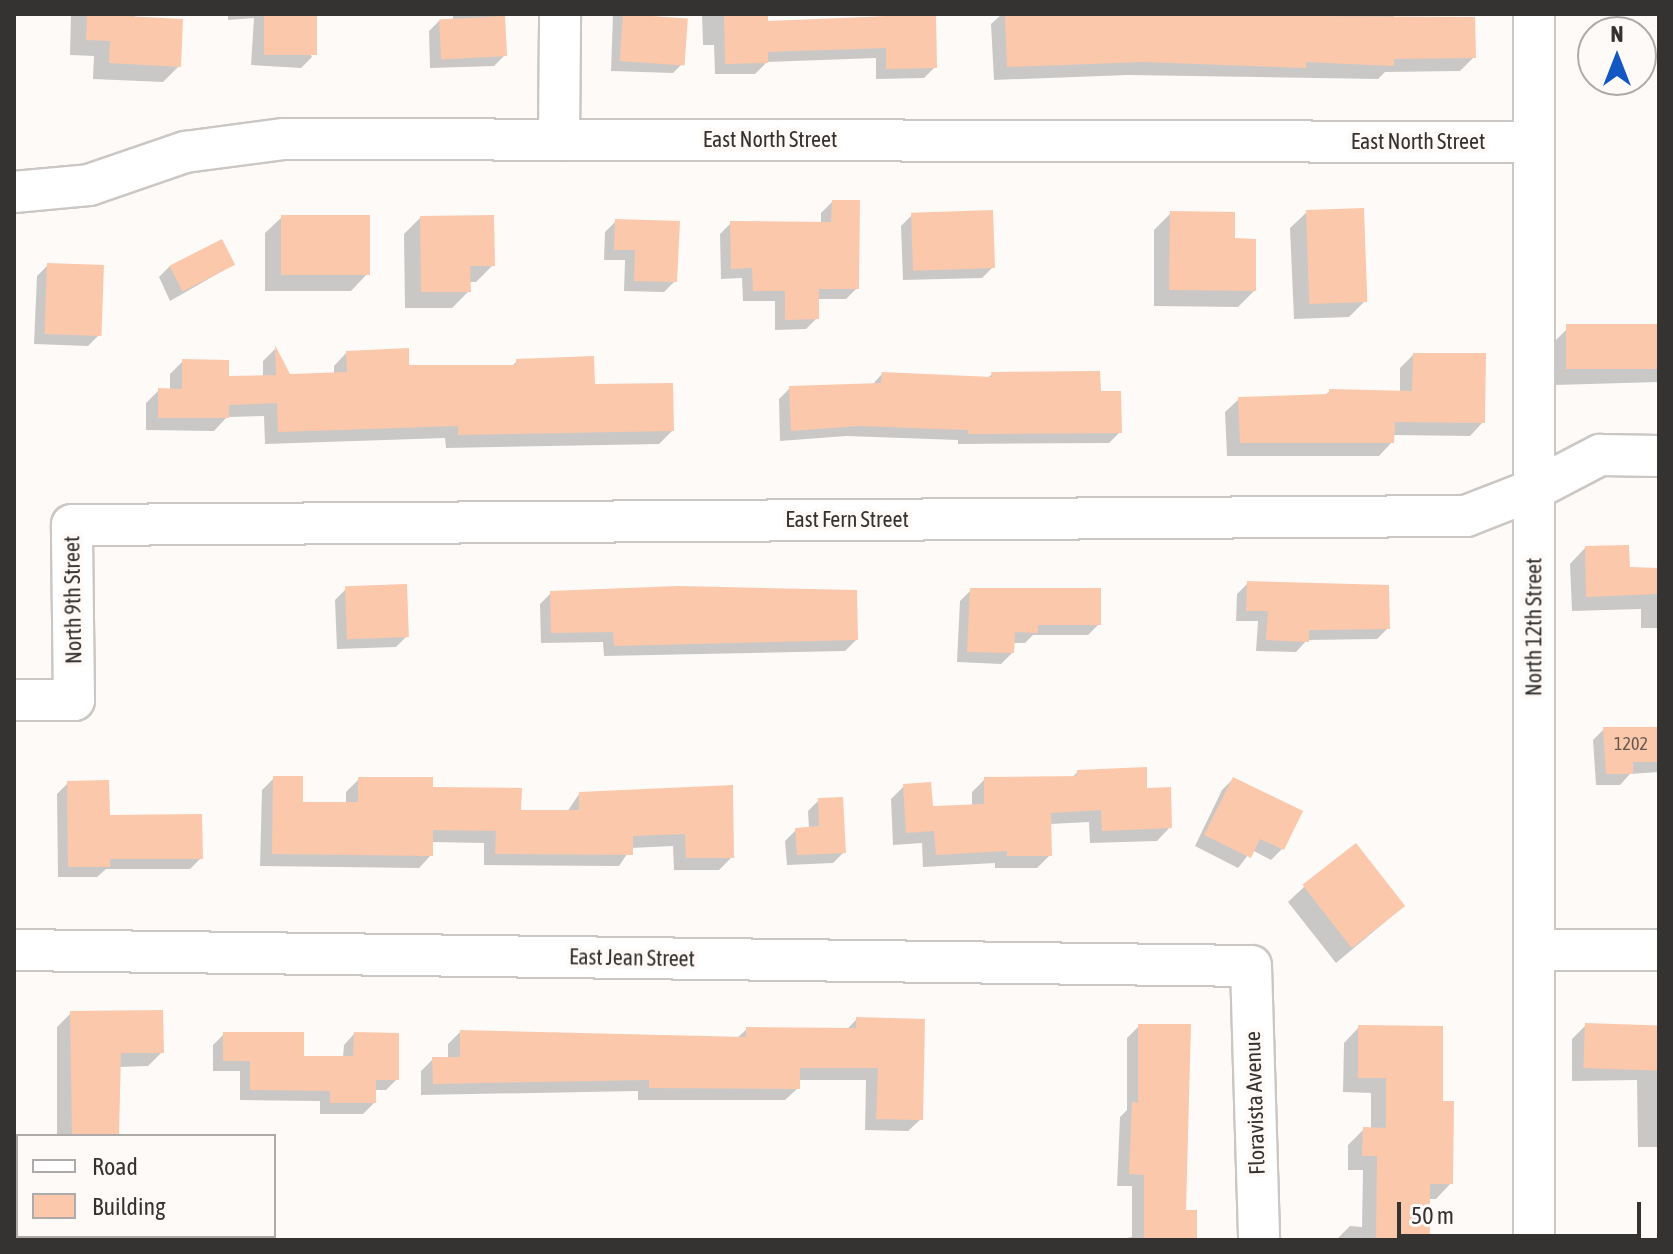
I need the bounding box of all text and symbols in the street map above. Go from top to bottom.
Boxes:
north arrow [1577,16,1657,96]
text: N [1611,21,1623,47]
street label: East North Street [703,127,837,153]
street label: East North Street [1351,129,1485,155]
street label: East Fern Street [785,507,909,533]
street label: North 9th Street [59,536,87,664]
street label: North 12th Street [1521,558,1547,696]
house number: 1202 [1614,733,1648,755]
street label: East Jean Street [569,944,695,972]
street label: Floravista Avenue [1239,1031,1271,1175]
legend [16,1134,276,1238]
text: Road [92,1153,138,1180]
scale bar [1401,1186,1645,1236]
text: Building [92,1193,165,1220]
text: 50 m [1411,1202,1454,1229]

